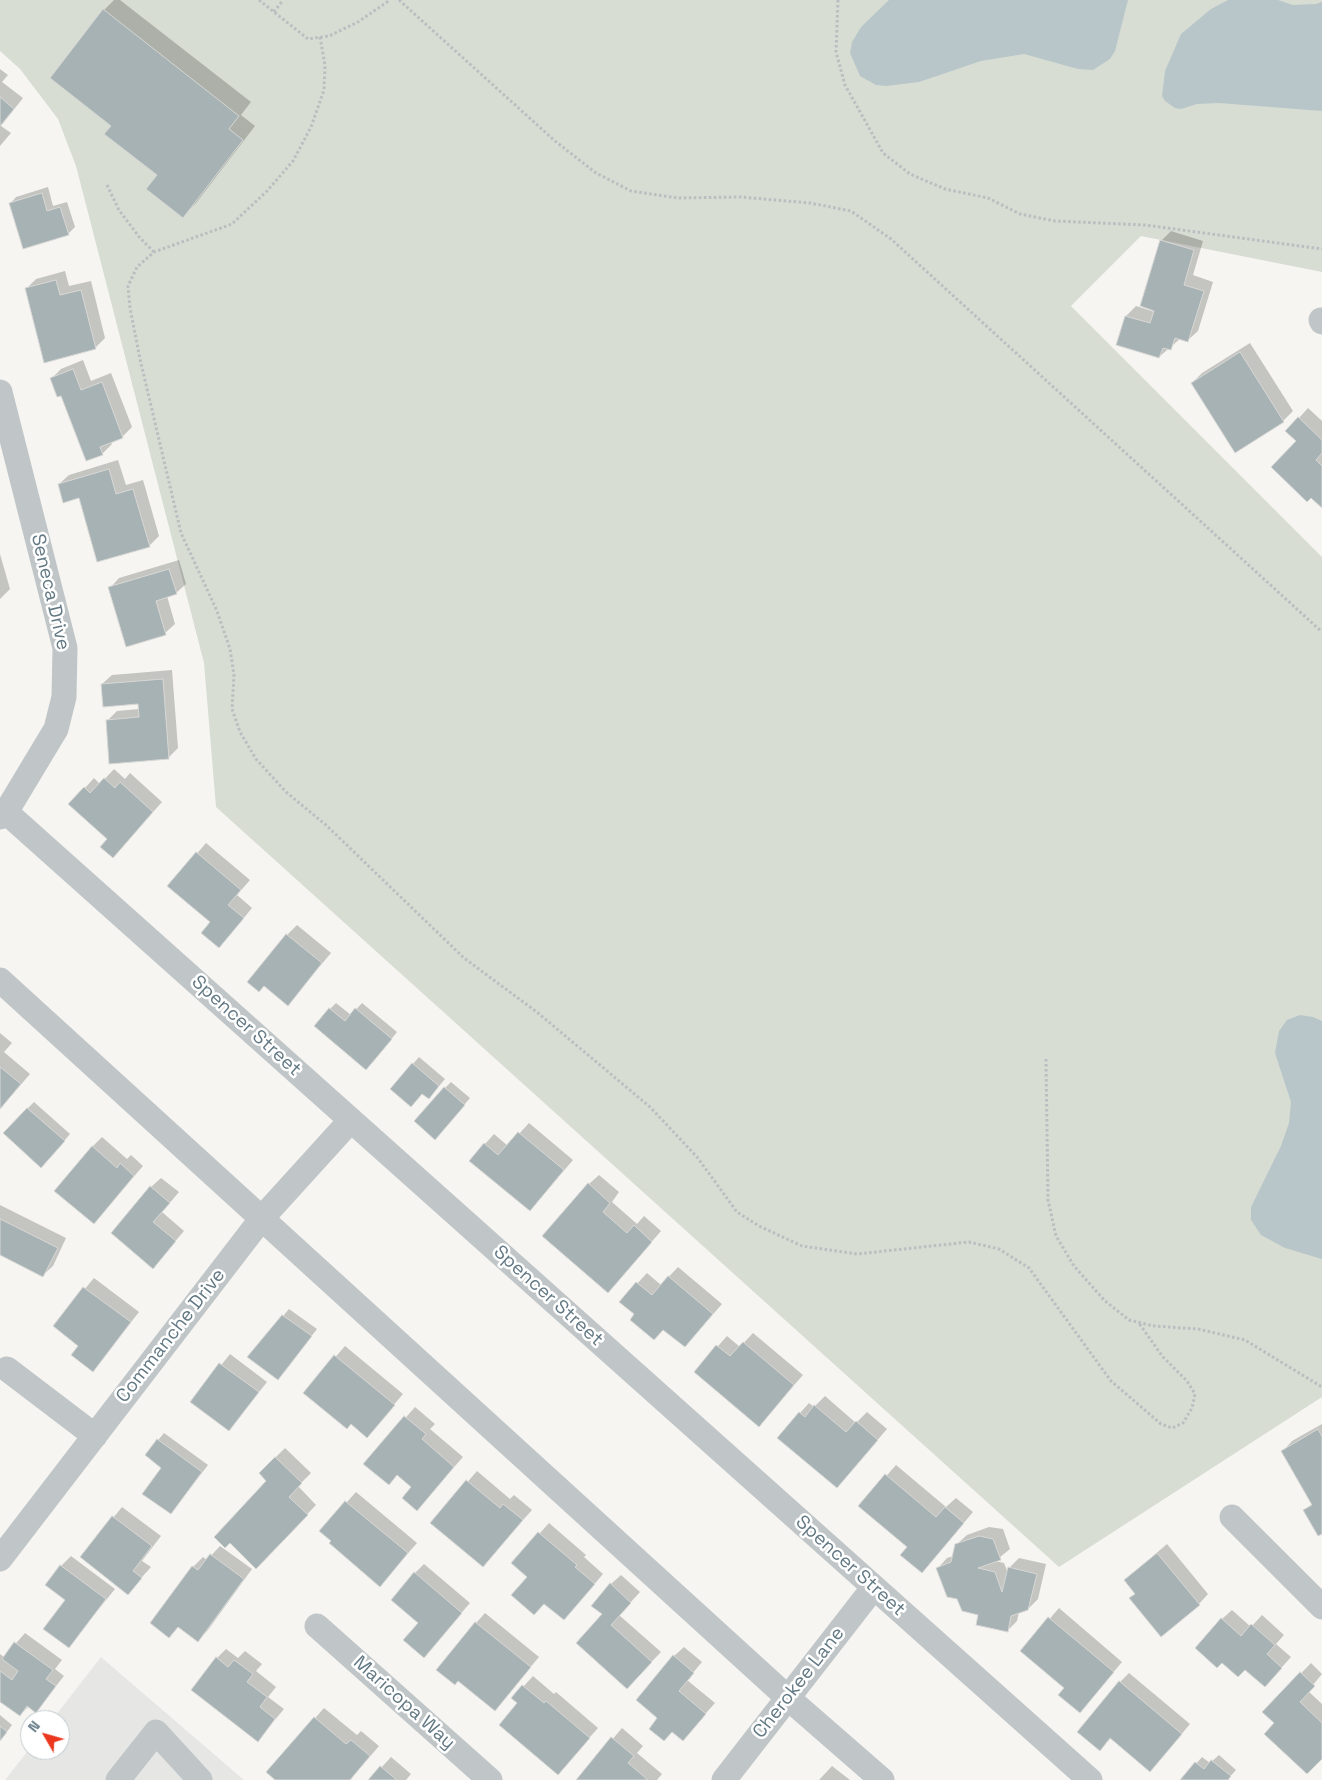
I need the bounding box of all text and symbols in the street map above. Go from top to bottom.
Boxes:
street label: Seneca Drive [26,532,74,652]
street label: Spencer Street [187,971,305,1081]
street label: Spencer Street [489,1241,607,1351]
street label: Commanche Drive [112,1264,230,1408]
street label: Spencer Street [791,1511,909,1621]
street label: Cherokee Lane [748,1623,850,1743]
street label: Maricopa Way [348,1651,460,1755]
north arrow [20,1710,70,1760]
text: N [24,1717,44,1736]

